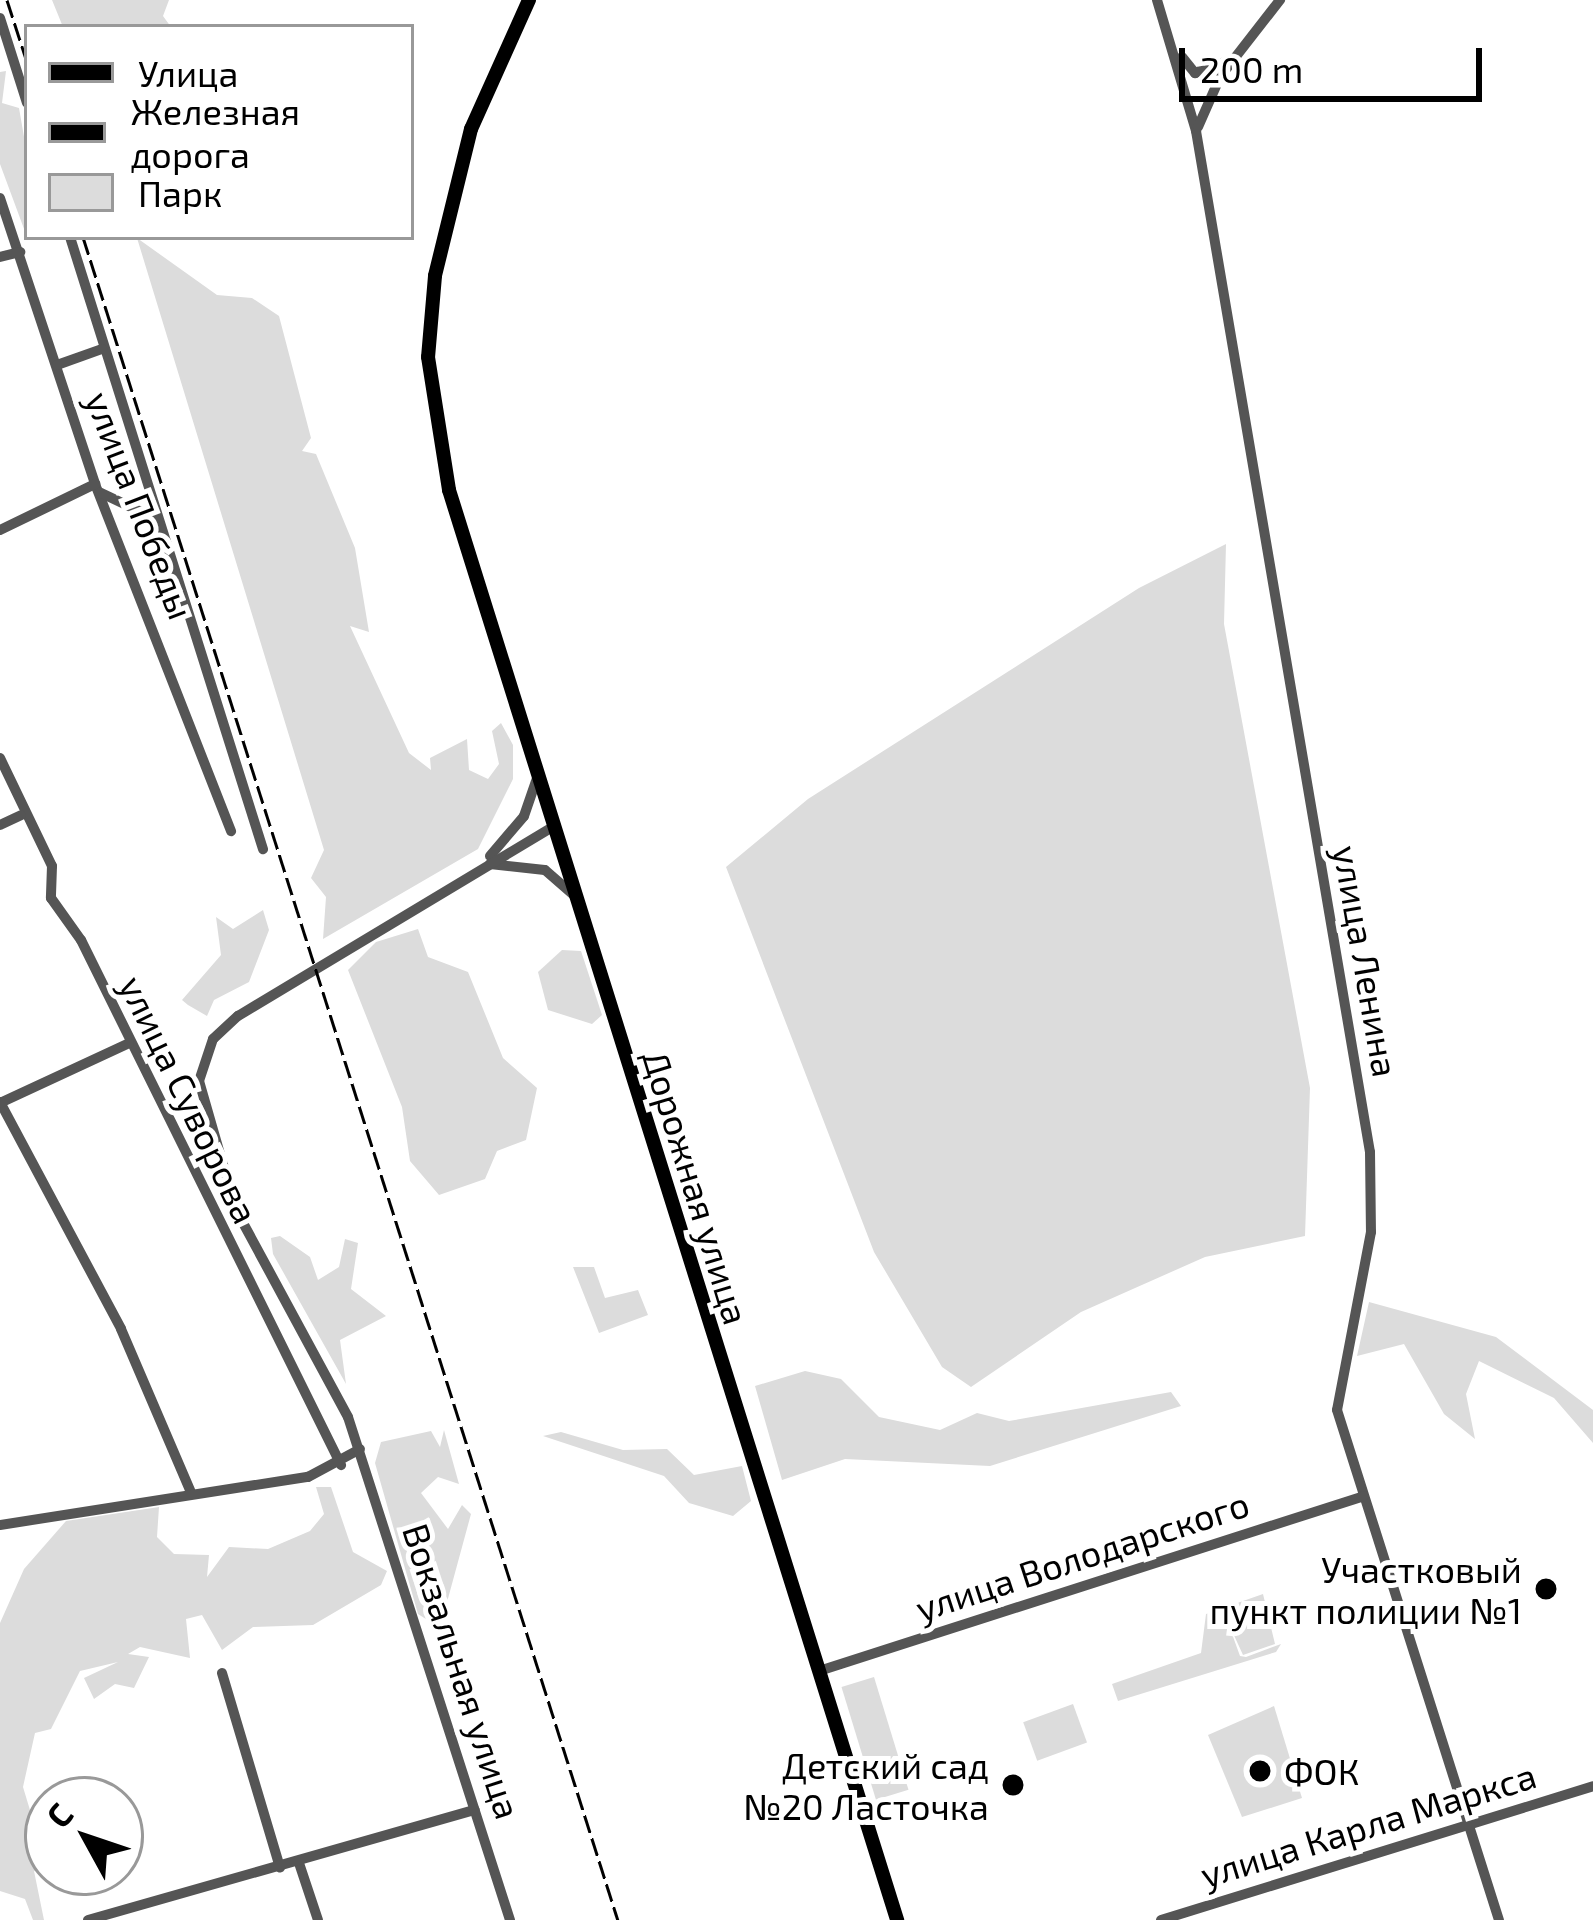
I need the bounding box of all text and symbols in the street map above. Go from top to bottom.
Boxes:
legend [24,24,414,240]
scale bar [1185,24,1488,98]
text: 200 m [1200,47,1303,90]
text: Улица [138,51,238,94]
text: Железная дорога [130,89,300,175]
text: Парк [138,171,222,214]
street label: улица Победы [78,385,204,625]
street label: улица Ленина [1325,842,1409,1080]
street label: улица Суворова [111,968,269,1230]
street label: Дорожная улица [635,1045,759,1329]
street label: улица Володарского [910,1481,1254,1629]
street label: Вокзальная улица [395,1518,531,1824]
place label: Участковый пункт полиции №1 [1209,1546,1522,1631]
marker: Участковый пункт полиции №1 [1533,1576,1559,1602]
place label: Детский сад №20 Ласточка [743,1742,989,1827]
place label: ФОК [1284,1749,1359,1793]
street label: улица Карла Маркса [1195,1752,1541,1896]
marker: ФОК [1247,1758,1273,1784]
marker: Детский сад №20 Ласточка [1000,1772,1026,1798]
north arrow [24,1776,144,1896]
text: С [37,1794,80,1835]

